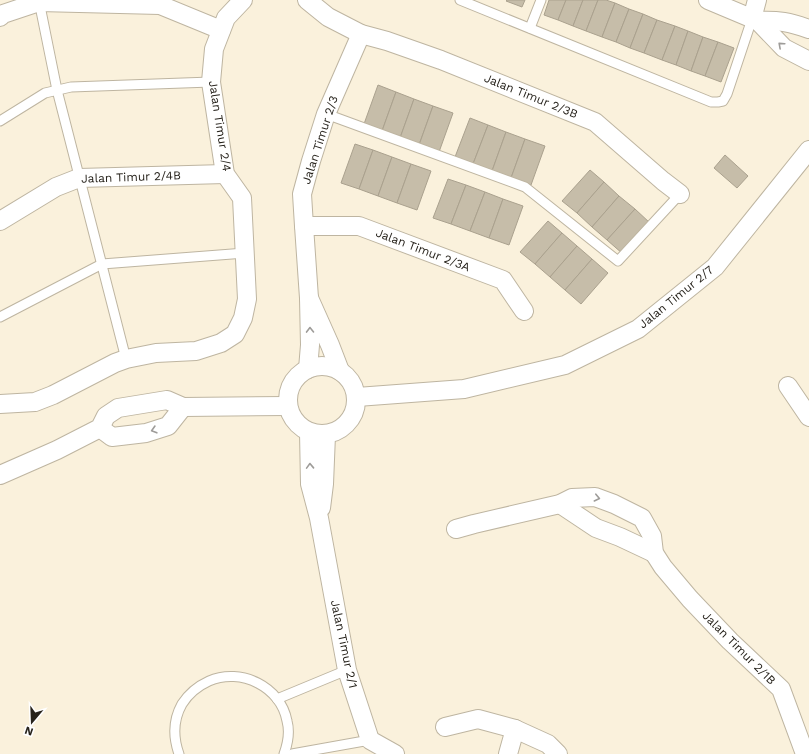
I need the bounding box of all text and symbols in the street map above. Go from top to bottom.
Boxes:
one-way arrow [778,42,786,49]
street label: Jalan Timur 2/3B [482,71,580,121]
street label: Jalan Timur 2/4 [206,80,234,172]
street label: Jalan Timur 2/3 [299,94,341,186]
street label: Jalan Timur 2/4B [81,168,181,186]
street label: Jalan Timur 2/3A [374,226,472,274]
street label: Jalan Timur 2/7 [636,263,716,331]
one-way arrow [306,327,314,333]
one-way arrow [151,425,158,434]
one-way arrow [306,463,314,469]
one-way arrow [594,494,600,502]
street label: Jalan Timur 2/1 [328,599,360,689]
street label: Jalan Timur 2/1B [700,609,779,688]
north arrow [12,702,52,742]
text: N [23,724,35,738]

